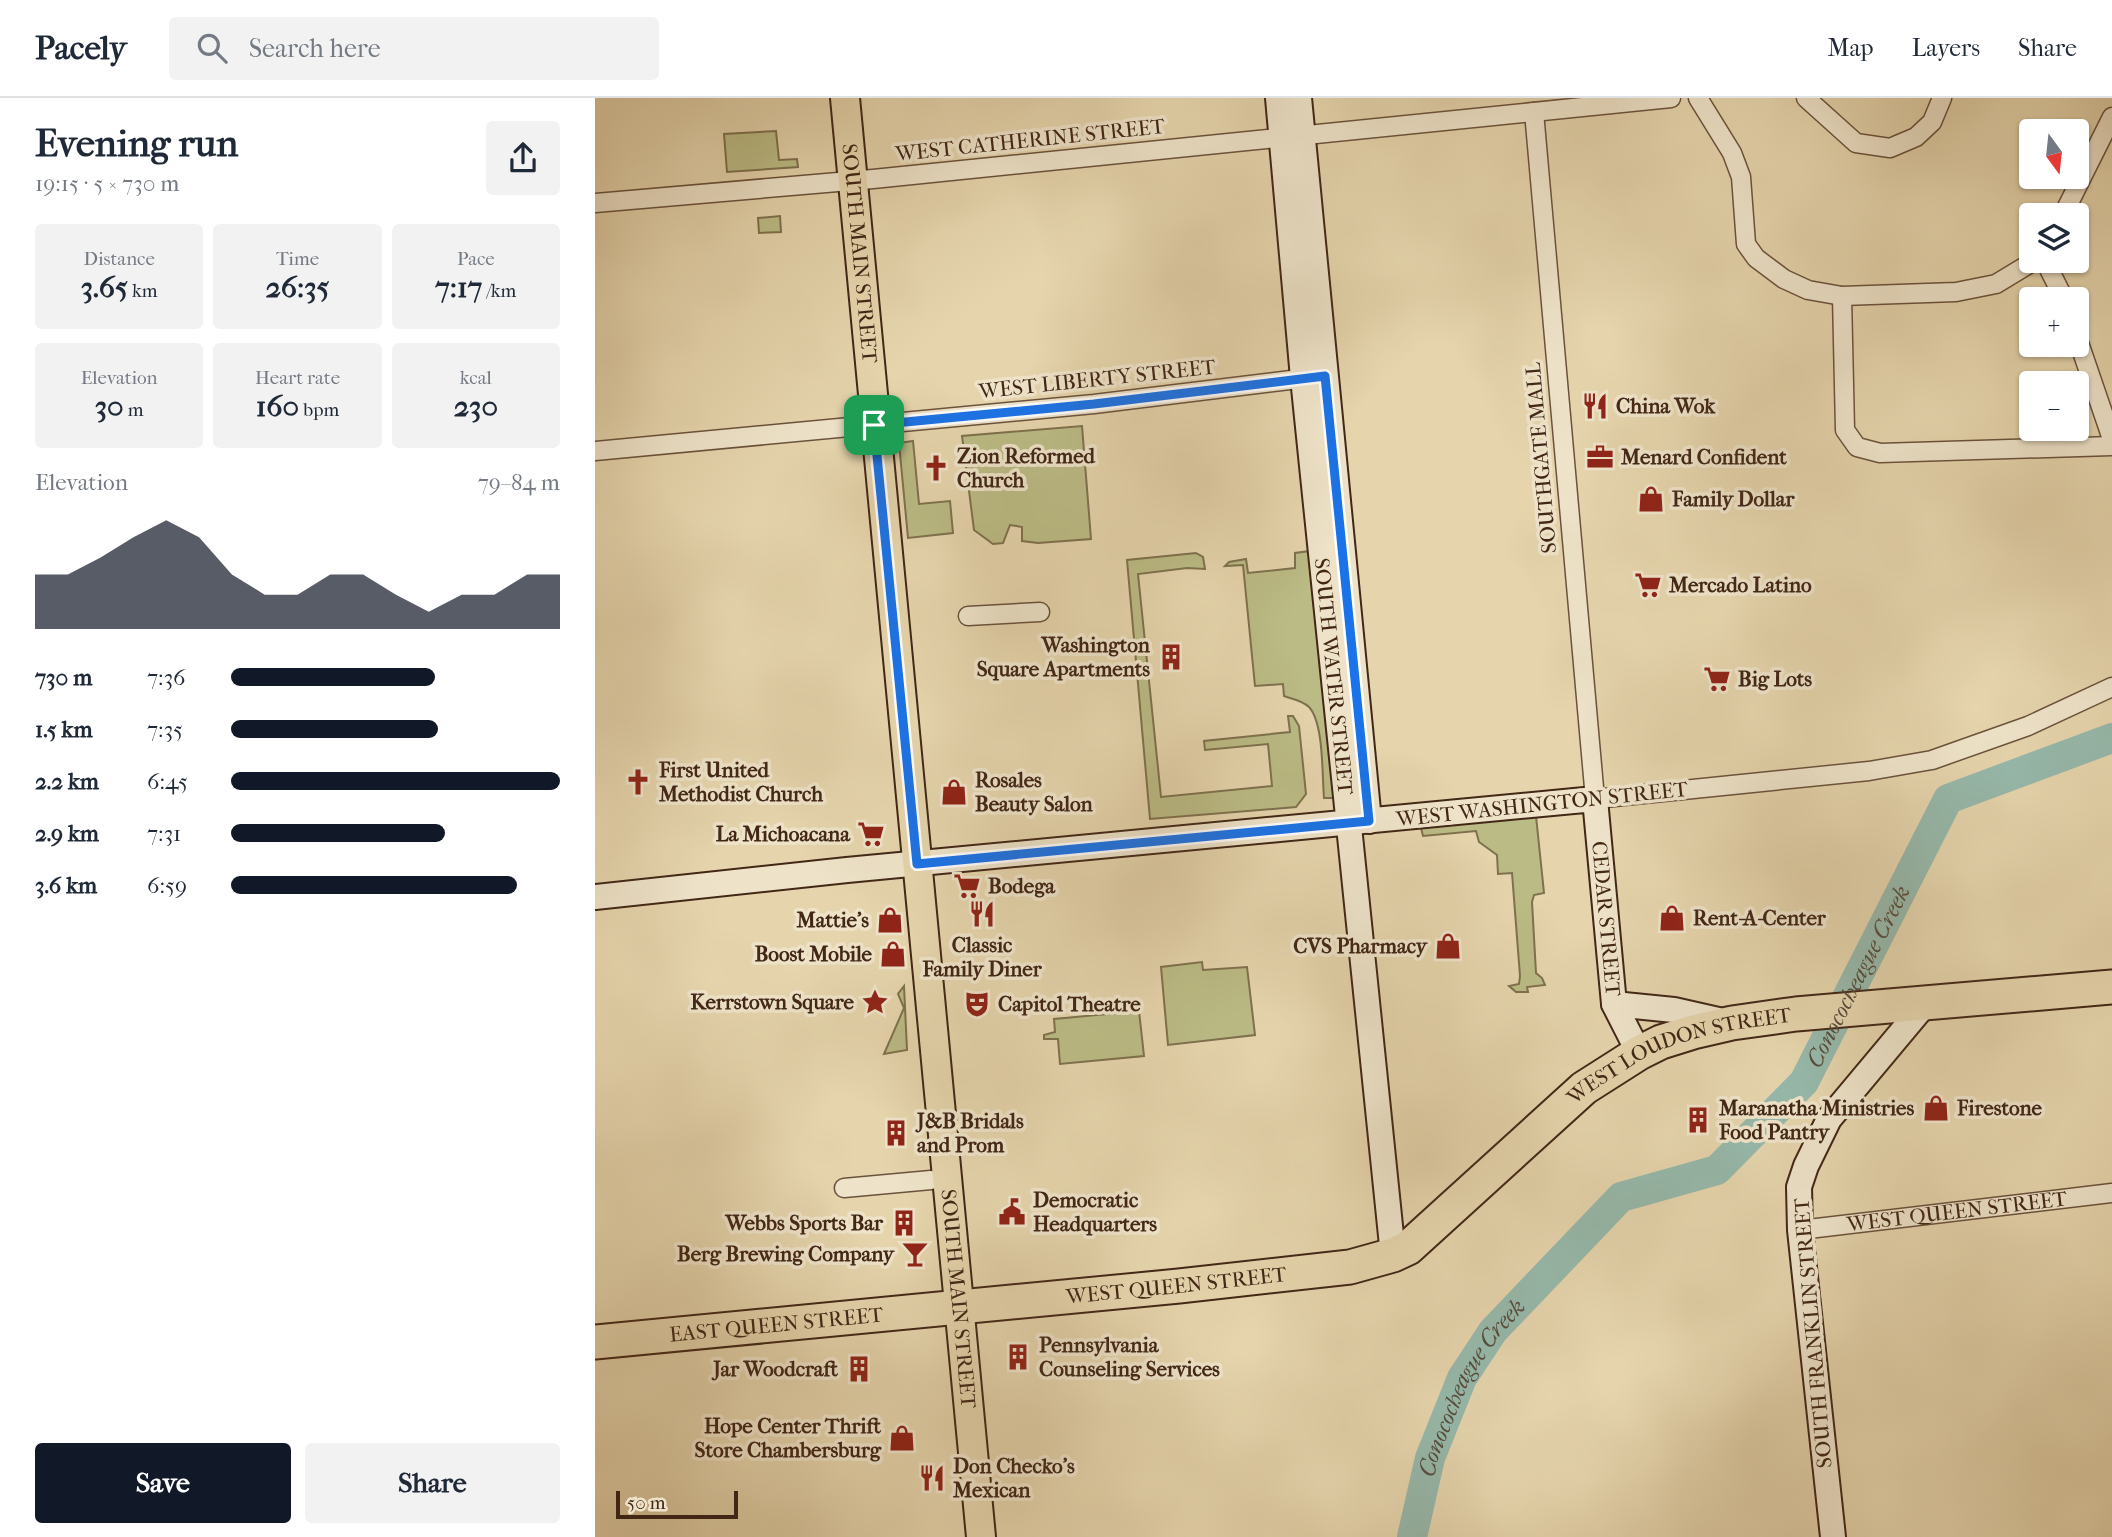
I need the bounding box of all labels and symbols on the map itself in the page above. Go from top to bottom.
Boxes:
street label: WEST CATHERINE STREET [893,114,1167,166]
north arrow [2019,119,2089,189]
street label: SOUTH MAIN STREET [837,143,882,365]
street label: WEST LIBERTY STREET [976,355,1217,403]
street label: SOUTHGATE MALL [1521,361,1561,554]
restaurant icon: China Wok [1580,391,1610,421]
place label: China Wok [1616,394,1716,418]
pin [844,395,904,455]
office icon: Menard Confident [1585,442,1615,472]
place label: Zion Reformed Church [957,444,1096,492]
place label: Menard Confident [1620,445,1787,469]
church icon: Zion Reformed Church [921,453,951,483]
shop icon: Family Dollar [1636,484,1666,514]
place label: Family Dollar [1671,487,1795,511]
street label: SOUTH WATER STREET [1310,557,1358,797]
supermarket icon: Mercado Latino [1633,570,1663,600]
place label: Mercado Latino [1668,573,1812,597]
place label: Washington Square Apartments [977,633,1151,681]
building icon: Washington Square Apartments [1156,642,1186,672]
supermarket icon: Big Lots [1702,664,1732,694]
place label: Big Lots [1738,667,1812,691]
place label: First United Methodist Church [658,758,823,806]
church icon: First United Methodist Church [623,767,653,797]
place label: Rosales Beauty Salon [975,768,1093,816]
shop icon: Rosales Beauty Salon [939,777,969,807]
street label: WEST WASHINGTON STREET [1394,777,1690,831]
supermarket icon: La Michoacana [856,819,886,849]
place label: La Michoacana [716,822,851,846]
street label: CEDAR STREET [1587,840,1625,998]
supermarket icon: Bodega [952,871,982,901]
place label: Bodega [988,874,1056,898]
water label: Conococheague Creek [1801,881,1916,1072]
restaurant icon: Classic Family Diner [967,899,997,929]
shop icon: Rent-A-Center [1657,903,1687,933]
shop icon: Mattie's [875,905,905,935]
place label: Rent-A-Center [1693,906,1827,930]
place label: Mattie's [796,908,869,932]
shop icon: CVS Pharmacy [1433,931,1463,961]
place label: Classic Family Diner [921,933,1043,981]
place label: CVS Pharmacy [1293,934,1429,958]
shop icon: Boost Mobile [878,939,908,969]
place label: Boost Mobile [755,942,873,966]
place icon: Kerrstown Square [860,987,890,1017]
theatre icon: Capitol Theatre [962,989,992,1019]
place label: Kerrstown Square [690,990,855,1014]
place label: Capitol Theatre [998,992,1141,1016]
street label: WEST LOUDON STREET [1562,1003,1793,1110]
shop icon: Firestone [1921,1093,1951,1123]
place label: Maranatha Ministries Food Pantry [1718,1096,1914,1144]
place label: Firestone [1956,1096,2043,1120]
building icon: Maranatha Ministries Food Pantry [1683,1105,1713,1135]
place label: J&B Bridals and Prom [915,1109,1024,1157]
building icon: J&B Bridals and Prom [881,1118,911,1148]
street label: WEST QUEEN STREET [1845,1186,2069,1236]
street label: SOUTH MAIN STREET [936,1188,981,1410]
place label: Democratic Headquarters [1033,1188,1157,1236]
street label: SOUTH FRANKLIN STREET [1789,1196,1837,1469]
public building icon: Democratic Headquarters [997,1197,1027,1227]
building icon: Webbs Sports Bar [889,1208,919,1238]
place label: Webbs Sports Bar [724,1211,884,1235]
bar icon: Berg Brewing Company [900,1239,930,1269]
place label: Berg Brewing Company [677,1242,896,1266]
street label: WEST QUEEN STREET [1064,1262,1289,1309]
water label: Conococheague Creek [1413,1293,1531,1479]
street label: EAST QUEEN STREET [668,1302,885,1347]
place label: Pennsylvania Counseling Services [1039,1333,1220,1381]
building icon: Pennsylvania Counseling Services [1003,1342,1033,1372]
building icon: Jar Woodcraft [844,1354,874,1384]
place label: Jar Woodcraft [711,1357,838,1381]
place label: Hope Center Thrift Store Chambersburg [695,1414,882,1462]
shop icon: Hope Center Thrift Store Chambersburg [887,1423,917,1453]
place label: Don Checko's Mexican [952,1454,1075,1502]
restaurant icon: Don Checko's Mexican [917,1463,947,1493]
scale bar [616,1488,739,1520]

